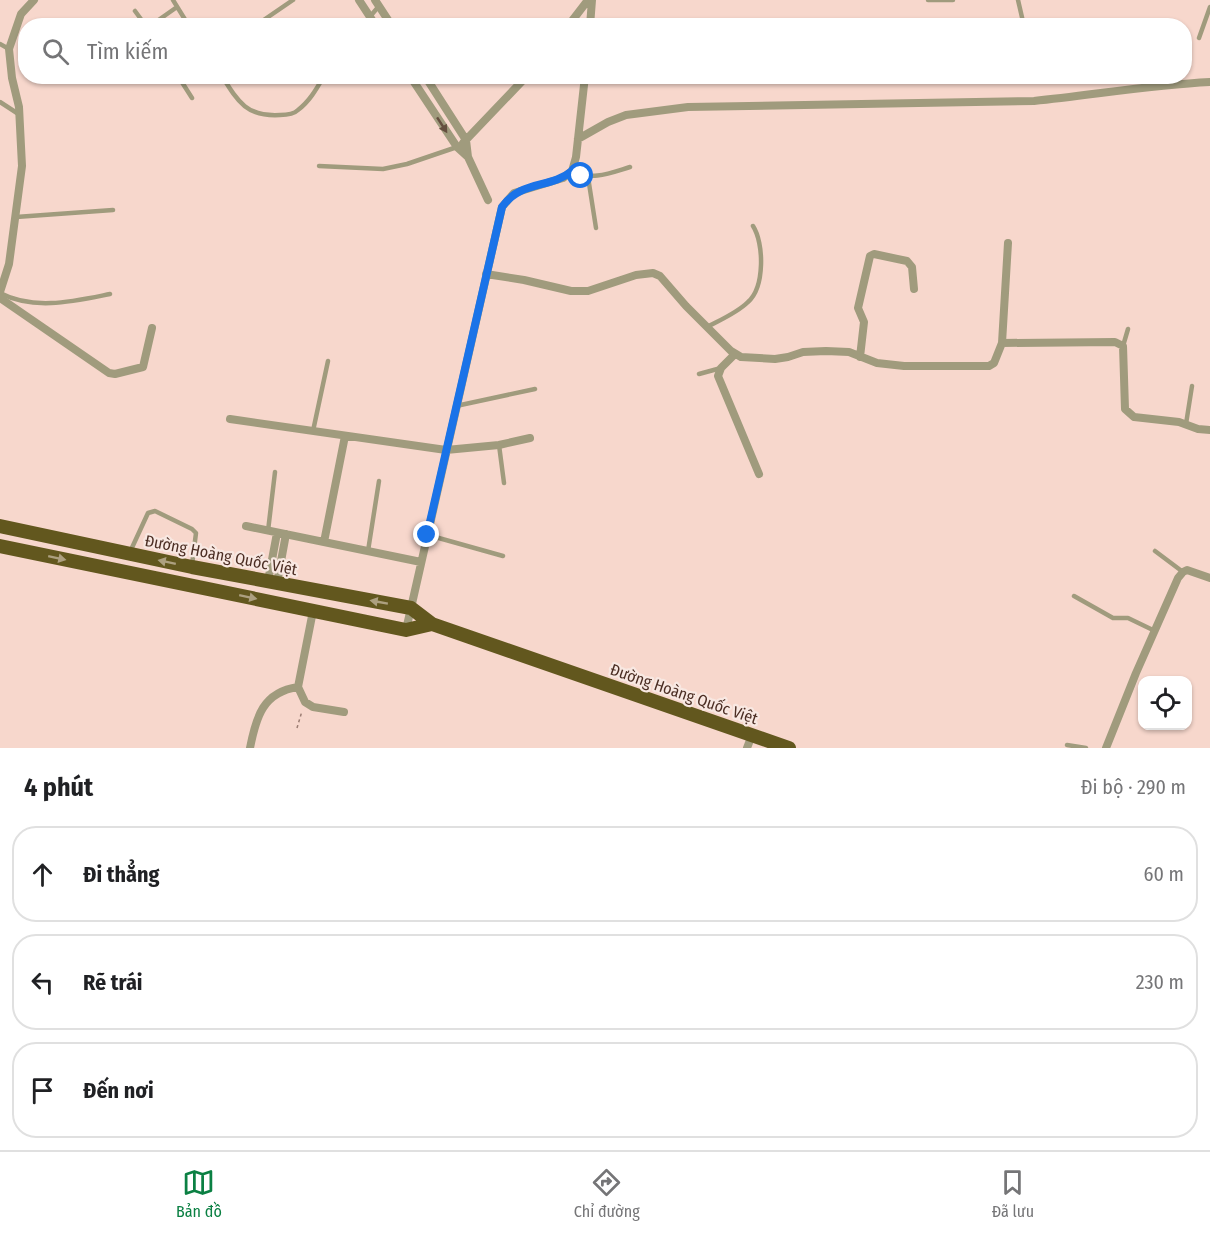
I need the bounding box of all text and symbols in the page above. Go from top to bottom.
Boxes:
search box [18,18,1192,84]
icon: search [39,35,72,68]
text: Tìm kiếm [87,38,168,65]
one-way arrow [436,117,448,133]
route start [567,162,593,188]
route end [413,521,439,547]
street label: Đường Hoàng Quốc Việt [143,530,300,579]
one-way arrow [48,554,67,563]
one-way arrow [157,557,176,566]
one-way arrow [239,593,257,603]
one-way arrow [370,597,389,606]
street label: Đường Hoàng Quốc Việt [608,659,761,728]
map controls [1138,676,1192,730]
button: locate [1138,676,1192,730]
text: 4 phút [24,772,93,803]
text: Đi bộ · 290 m [1081,775,1186,799]
icon: ahead [26,858,59,891]
text: Đi thẳng [83,861,159,888]
text: 60 m [1144,862,1184,886]
icon: left [26,966,59,999]
text: Rẽ trái [83,969,143,996]
text: 230 m [1136,970,1184,994]
icon: arrive [26,1074,59,1107]
text: Đến nơi [83,1077,154,1104]
tab: Bản đồ [176,1166,222,1221]
tab: Chỉ đường [574,1166,640,1221]
tab: Đã lưu [992,1166,1034,1221]

